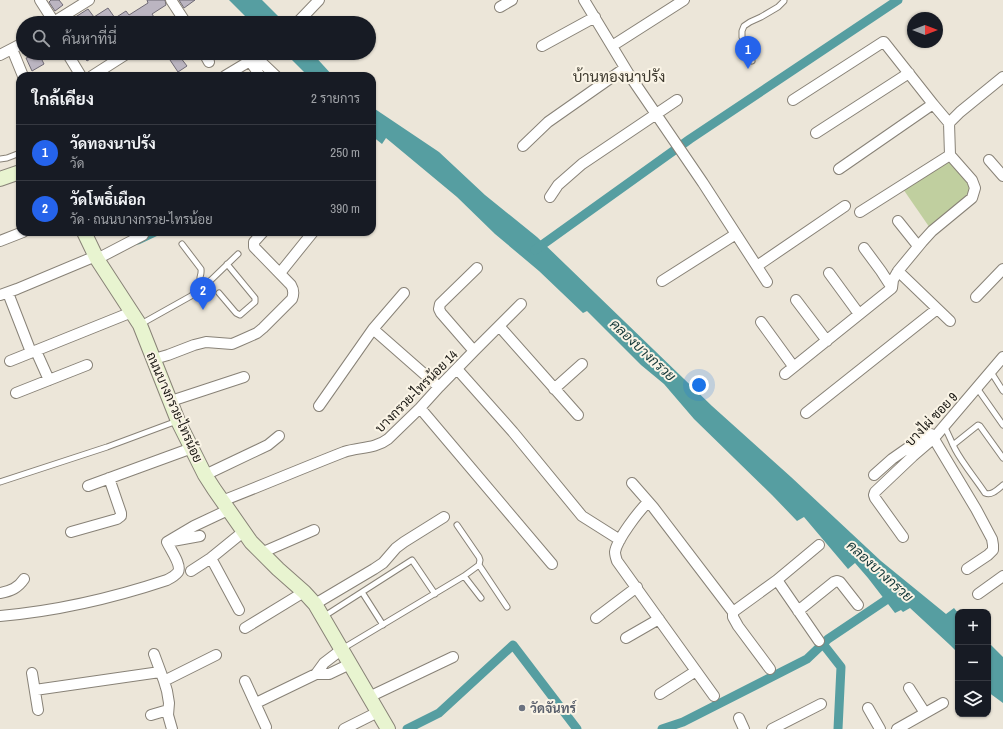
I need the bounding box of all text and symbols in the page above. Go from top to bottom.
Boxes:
north arrow [907,12,943,48]
search box [16,16,376,60]
icon: search [30,27,52,49]
text: ค้นหาที่นี่ [62,28,117,49]
pin: 1 [735,36,761,69]
district label: บ้านทองนาปรัง [573,66,665,87]
text: ใกล้เคียง [32,87,94,110]
text: 2 รายการ [311,90,360,107]
text: วัดทองนาปรัง [70,133,156,154]
text: 1 [42,144,48,161]
text: 250 m [330,144,360,161]
text: วัด [70,155,84,172]
text: วัดโพธิ์เผือก [70,189,146,210]
text: 2 [42,200,48,217]
text: 390 m [330,200,360,217]
text: วัด · ถนนบางกรวย-ไทรน้อย [70,211,213,228]
pin: 2 [190,277,216,310]
water label: คลองบางกรวย [606,315,680,385]
street label: บางกรวย-ไทรน้อย 14 [371,346,461,436]
street label: ถนนบางกรวย-ไทรน้อย [142,349,208,465]
your location [689,375,709,395]
street label: บางไผ่ ซอย 9 [901,389,961,450]
water label: คลองบางกรวย [843,536,917,606]
map controls [955,609,991,717]
button: + [955,609,991,645]
button: − [955,645,991,681]
button: layers [955,681,991,717]
place label: วัดจันทร์ [530,699,577,717]
marker: วัดจันทร์ [517,703,527,713]

